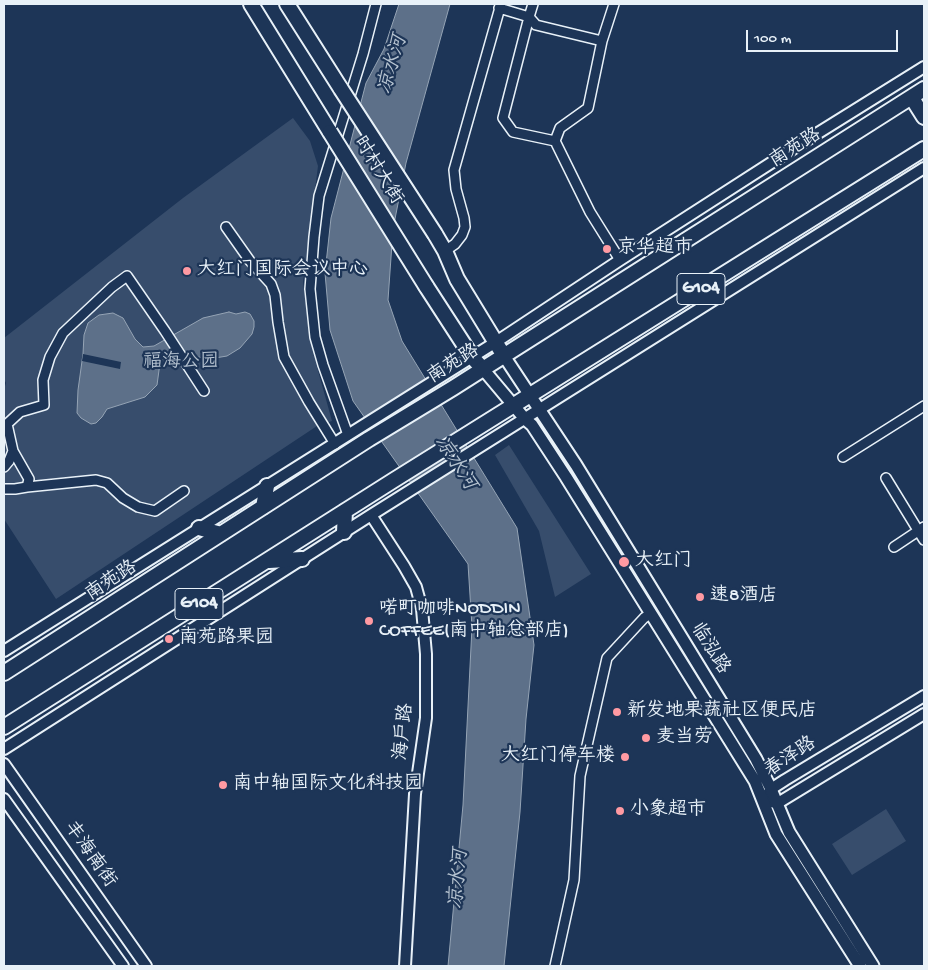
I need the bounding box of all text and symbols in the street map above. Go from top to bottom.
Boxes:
scale bar [748,20,900,52]
text: 100 m [754,30,791,48]
water label: 凉水河 [374,33,414,97]
street label: 南苑路 [766,124,826,174]
street label: 时村大街 [347,133,407,209]
place label: 京华超市 [617,238,693,260]
marker: 京华超市 [601,243,613,255]
place label: 大红门国际会议中心 [197,260,368,282]
marker: 大红门国际会议中心 [181,265,193,277]
road number: G104 [677,274,725,304]
street label: 南苑路 [424,340,484,390]
park label: 福海公园 [143,352,219,374]
water label: 凉水河 [428,432,480,496]
place label: 大红门 [635,551,692,573]
marker: 大红门 [617,555,631,569]
street label: 南苑路 [82,557,142,607]
place label: 速8酒店 [710,586,777,608]
road number: G104 [175,588,223,620]
marker: 速8酒店 [694,591,706,603]
place label: 喏町咖啡NODDIN COFFEE(南中轴总部店) [379,599,569,643]
marker: 喏町咖啡NODDIN COFFEE(南中轴总部店) [363,615,375,627]
street label: 临泓路 [684,619,734,679]
place label: 南苑路果园 [179,628,274,650]
marker: 南苑路果园 [163,633,175,645]
place label: 新发地果蔬社区便民店 [627,701,817,723]
street label: 海户路 [391,702,419,762]
marker: 新发地果蔬社区便民店 [611,706,623,718]
place label: 麦当劳 [656,727,713,749]
marker: 麦当劳 [640,732,652,744]
street label: 春泽路 [761,733,821,783]
place label: 大红门停车楼 [501,746,615,768]
marker: 大红门停车楼 [619,751,631,763]
place label: 南中轴国际文化科技园 [233,774,423,796]
marker: 南中轴国际文化科技园 [217,779,229,791]
place label: 小象超市 [630,800,706,822]
marker: 小象超市 [614,805,626,817]
street label: 丰海南街 [58,817,120,893]
water label: 凉水河 [445,848,475,910]

